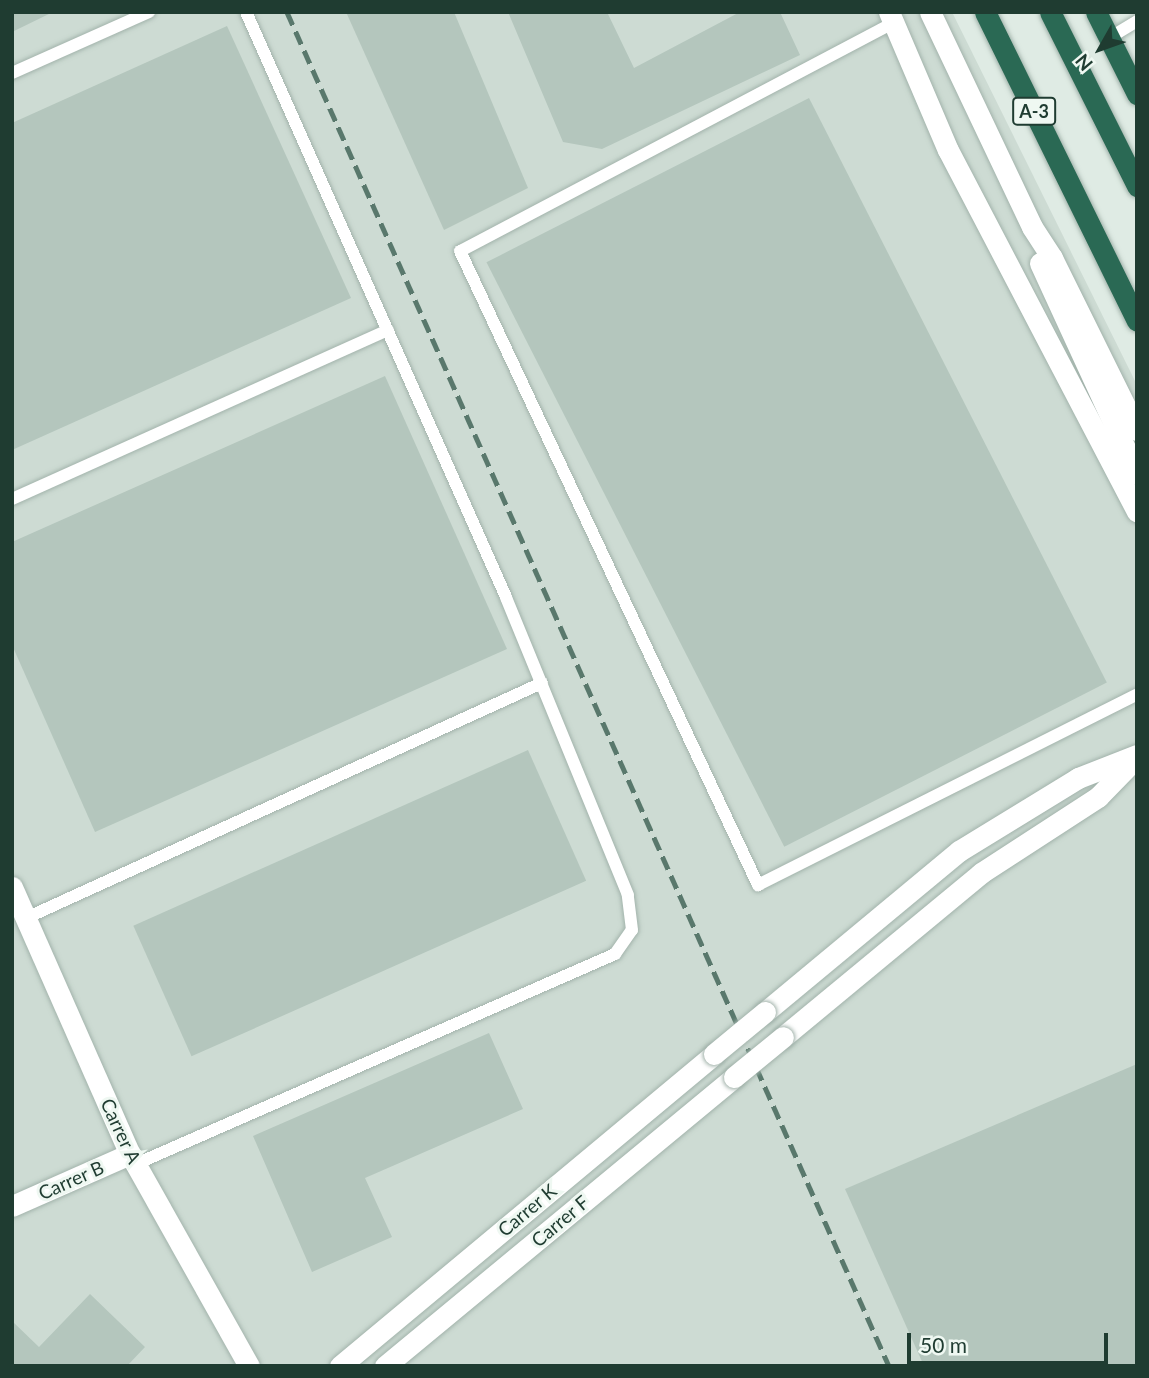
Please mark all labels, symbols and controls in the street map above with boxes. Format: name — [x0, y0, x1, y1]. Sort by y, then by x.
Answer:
north arrow — [1065, 14, 1135, 84]
text: N — [1070, 50, 1097, 76]
road number: A-3 — [1011, 96, 1057, 126]
street label: Carrer A — [96, 1094, 146, 1168]
street label: Carrer B — [35, 1155, 107, 1205]
street label: Carrer K — [493, 1179, 561, 1241]
street label: Carrer F — [527, 1190, 593, 1252]
scale bar — [911, 1318, 1112, 1362]
text: 50 m — [920, 1332, 967, 1357]

